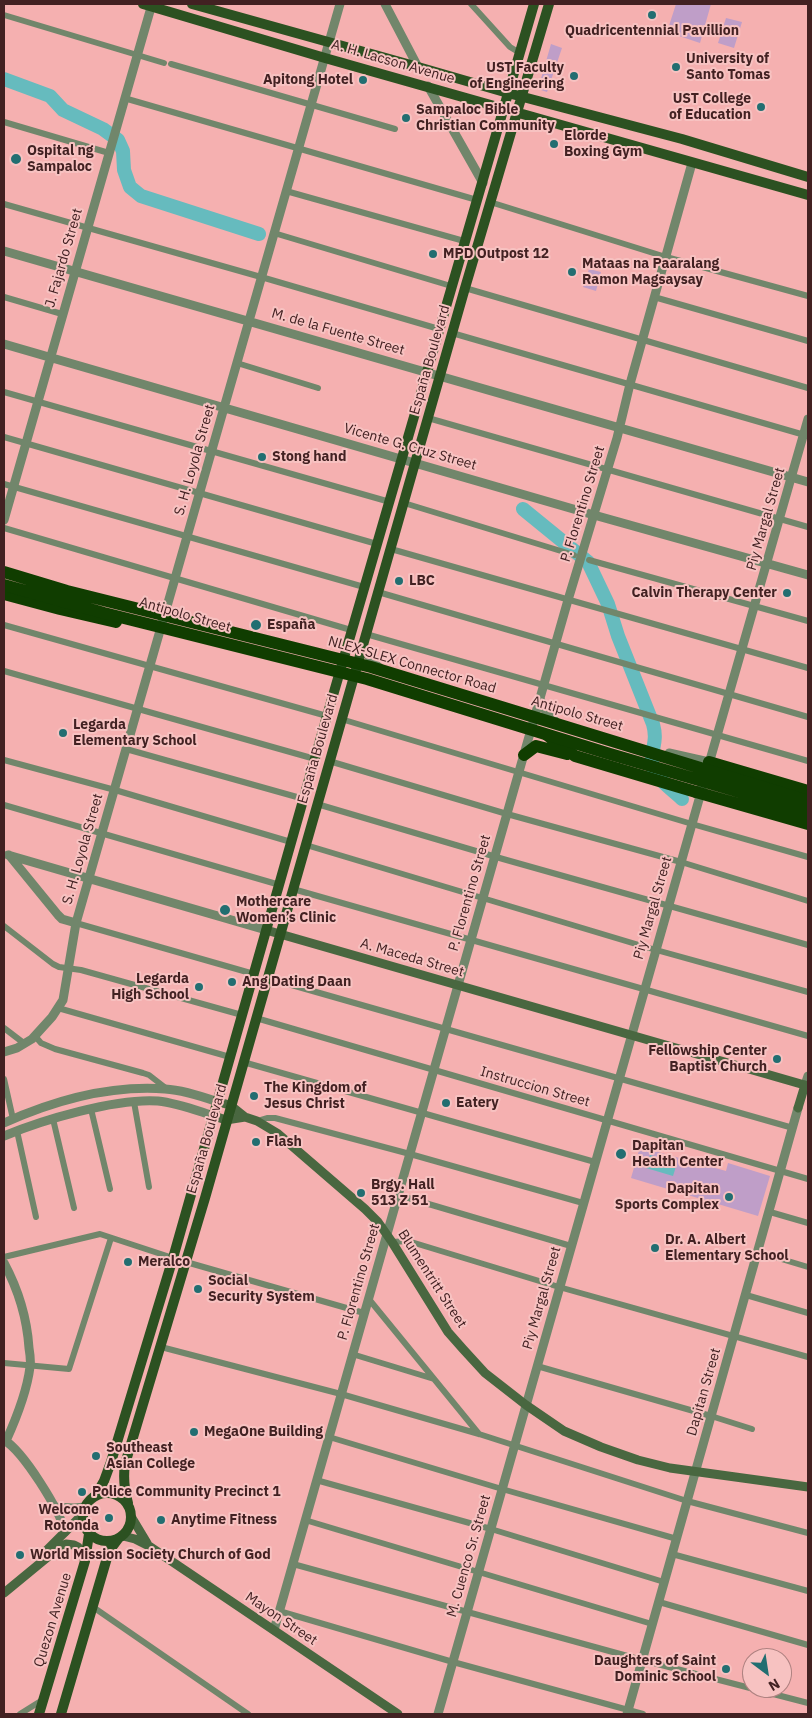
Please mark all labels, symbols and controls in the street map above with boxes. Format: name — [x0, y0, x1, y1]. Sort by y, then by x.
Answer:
marker: Quadricentennial Pavillion — [646, 9, 658, 21]
place label: Quadricentennial Pavillion — [565, 23, 739, 39]
street label: A. H. Lacson Avenue — [329, 36, 457, 88]
place label: University of Santo Tomas — [686, 51, 770, 84]
place label: UST Faculty of Engineering — [469, 60, 564, 92]
marker: University of Santo Tomas — [670, 61, 682, 73]
marker: UST Faculty of Engineering — [568, 70, 580, 82]
place label: Apitong Hotel — [263, 72, 353, 88]
marker: Apitong Hotel — [357, 74, 369, 86]
place label: UST College of Education — [669, 91, 751, 124]
marker: UST College of Education — [755, 101, 767, 113]
place label: Sampaloc Bible Christian Community — [416, 102, 555, 134]
marker: Sampaloc Bible Christian Community — [400, 112, 412, 124]
place label: Elorde Boxing Gym — [564, 128, 642, 160]
marker: Elorde Boxing Gym — [548, 138, 560, 150]
place label: Ospital ng Sampaloc — [27, 143, 94, 176]
marker: Ospital ng Sampaloc — [9, 152, 23, 166]
street label: J. Fajardo Street — [42, 206, 86, 310]
place label: MPD Outpost 12 — [443, 246, 549, 262]
marker: MPD Outpost 12 — [427, 248, 439, 260]
place label: Mataas na Paaralang Ramon Magsaysay — [582, 256, 719, 288]
marker: Mataas na Paaralang Ramon Magsaysay — [566, 266, 578, 278]
street label: España Boulevard — [406, 303, 454, 417]
street label: M. de la Fuente Street — [270, 305, 406, 359]
street label: S. H. Loyola Street — [171, 403, 219, 517]
street label: Vicente G. Cruz Street — [342, 420, 478, 474]
street label: P. Florentino Street — [557, 444, 609, 564]
place label: Stong hand — [272, 449, 346, 465]
marker: Stong hand — [256, 451, 268, 463]
street label: Piy Margal Street — [743, 466, 789, 572]
place label: LBC — [409, 573, 435, 589]
marker: LBC — [393, 575, 405, 587]
place label: Calvin Therapy Center — [631, 585, 777, 601]
marker: Calvin Therapy Center — [781, 587, 793, 599]
street label: Antipolo Street — [137, 594, 233, 636]
place label: España — [267, 617, 315, 633]
marker: España — [249, 618, 263, 632]
street label: NLEX-SLEX Connector Road — [326, 633, 498, 697]
street label: España Boulevard — [294, 692, 342, 806]
street label: Antipolo Street — [529, 693, 625, 735]
place label: Legarda Elementary School — [73, 717, 197, 750]
marker: Legarda Elementary School — [57, 727, 69, 739]
street label: S. H. Loyola Street — [59, 792, 107, 906]
street label: P. Florentino Street — [445, 833, 495, 953]
street label: Piy Margal Street — [630, 855, 676, 961]
place label: Mothercare Women’s Clinic — [236, 894, 336, 926]
marker: Mothercare Women’s Clinic — [218, 903, 232, 917]
street label: A. Maceda Street — [358, 935, 466, 981]
place label: Legarda High School — [111, 971, 189, 1004]
place label: Ang Dating Daan — [242, 974, 351, 990]
marker: Ang Dating Daan — [226, 976, 238, 988]
marker: Legarda High School — [193, 981, 205, 993]
place label: Fellowship Center Baptist Church — [648, 1043, 767, 1076]
marker: Fellowship Center Baptist Church — [771, 1053, 783, 1065]
street label: Instruccion Street — [478, 1063, 592, 1111]
place label: The Kingdom of Jesus Christ — [264, 1080, 367, 1112]
street label: España Boulevard — [183, 1082, 231, 1196]
marker: The Kingdom of Jesus Christ — [248, 1090, 260, 1102]
place label: Eatery — [456, 1095, 499, 1111]
marker: Eatery — [440, 1097, 452, 1109]
place label: Flash — [266, 1134, 302, 1150]
marker: Flash — [250, 1136, 262, 1148]
place label: Dapitan Health Center — [632, 1138, 723, 1170]
marker: Dapitan Health Center — [614, 1147, 628, 1161]
place label: Brgy. Hall 513 Z 51 — [371, 1177, 435, 1210]
place label: Dapitan Sports Complex — [615, 1181, 719, 1214]
marker: Brgy. Hall 513 Z 51 — [355, 1187, 367, 1199]
marker: Dapitan Sports Complex — [723, 1191, 735, 1203]
street label: P. Florentino Street — [334, 1222, 384, 1342]
street label: Blumentritt Street — [394, 1227, 470, 1331]
place label: Dr. A. Albert Elementary School — [665, 1232, 789, 1264]
marker: Dr. A. Albert Elementary School — [649, 1242, 661, 1254]
street label: Piy Margal Street — [519, 1245, 565, 1351]
place label: Meralco — [138, 1254, 190, 1270]
marker: Meralco — [122, 1256, 134, 1268]
place label: Social Security System — [208, 1273, 315, 1305]
marker: Social Security System — [192, 1283, 204, 1295]
street label: Dapitan Street — [683, 1346, 725, 1438]
place label: MegaOne Building — [204, 1424, 323, 1440]
marker: MegaOne Building — [188, 1426, 200, 1438]
place label: Southeast Asian College — [106, 1440, 195, 1472]
marker: Southeast Asian College — [90, 1450, 102, 1462]
place label: Police Community Precinct 1 — [92, 1484, 281, 1500]
marker: Police Community Precinct 1 — [76, 1486, 88, 1498]
street label: M. Cuenco Sr. Street — [443, 1493, 495, 1619]
place label: Welcome Rotonda — [38, 1502, 99, 1534]
marker: Welcome Rotonda — [103, 1512, 115, 1524]
place label: Anytime Fitness — [171, 1512, 277, 1528]
marker: Anytime Fitness — [155, 1514, 167, 1526]
place label: World Mission Society Church of God — [30, 1547, 271, 1563]
marker: World Mission Society Church of God — [14, 1549, 26, 1561]
street label: Quezon Avenue — [31, 1571, 75, 1669]
street label: Mayon Street — [242, 1589, 320, 1649]
north arrow — [742, 1648, 792, 1698]
place label: Daughters of Saint Dominic School — [594, 1653, 716, 1685]
marker: Daughters of Saint Dominic School — [720, 1663, 732, 1675]
text: N — [765, 1675, 783, 1695]

